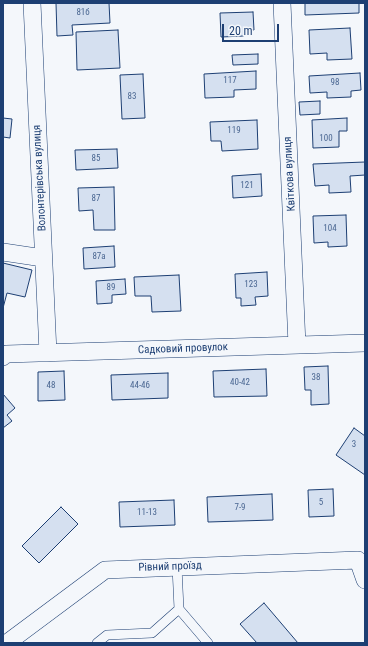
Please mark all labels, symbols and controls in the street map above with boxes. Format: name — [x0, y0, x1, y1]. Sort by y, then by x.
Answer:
house number: 81б — [76, 8, 90, 18]
scale bar — [224, 16, 281, 42]
text: 20 m — [229, 24, 253, 38]
house number: 117 — [223, 76, 237, 86]
house number: 98 — [331, 78, 339, 88]
house number: 83 — [128, 92, 136, 102]
street label: Волонтерівська вулиця — [31, 124, 49, 232]
house number: 119 — [227, 126, 241, 136]
house number: 100 — [319, 134, 333, 144]
street label: Квіткова вулиця — [281, 136, 299, 212]
house number: 85 — [92, 154, 100, 164]
house number: 121 — [240, 181, 254, 191]
house number: 87 — [92, 194, 100, 204]
house number: 104 — [323, 224, 337, 234]
house number: 87а — [92, 252, 106, 262]
house number: 123 — [244, 280, 258, 290]
house number: 89 — [107, 283, 115, 293]
street label: Садковий провулок — [138, 341, 228, 357]
house number: 38 — [312, 373, 320, 383]
house number: 40-42 — [230, 378, 250, 388]
house number: 48 — [47, 381, 55, 391]
house number: 44-46 — [130, 381, 150, 391]
house number: 3 — [352, 440, 356, 450]
house number: 5 — [319, 498, 323, 508]
house number: 7-9 — [234, 503, 246, 513]
house number: 11-13 — [137, 508, 157, 518]
street label: Рівний проїзд — [138, 559, 202, 575]

